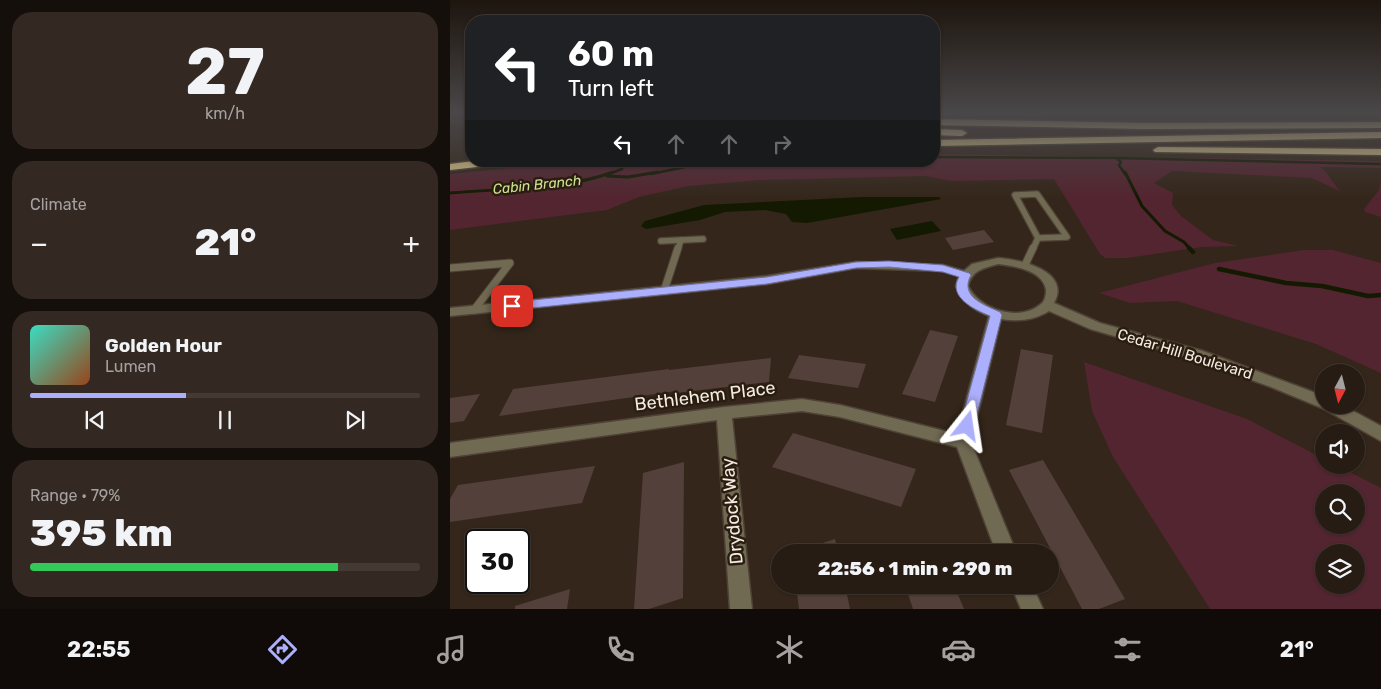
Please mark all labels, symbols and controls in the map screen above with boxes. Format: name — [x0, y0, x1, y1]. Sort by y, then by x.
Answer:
text: 27 — [185, 33, 265, 110]
text: 60 m — [568, 33, 654, 75]
icon: left — [485, 35, 550, 100]
text: Turn left — [568, 75, 654, 102]
text: km/h — [205, 104, 245, 123]
icon: left — [609, 130, 637, 158]
icon: ahead — [662, 130, 690, 158]
icon: ahead — [715, 130, 743, 158]
icon: right — [768, 130, 796, 158]
water label: Cabin Branch — [492, 172, 582, 198]
text: Climate — [30, 195, 87, 214]
text: 21° — [195, 219, 256, 265]
text: − — [30, 227, 48, 260]
text: + — [403, 227, 420, 260]
pin — [491, 285, 533, 327]
icon: arrive — [498, 292, 526, 320]
street label: Cedar Hill Boulevard — [1115, 325, 1255, 383]
text: Golden Hour — [105, 334, 222, 357]
text: Lumen — [105, 357, 156, 376]
north arrow — [1315, 364, 1365, 414]
map controls — [1315, 364, 1365, 594]
street label: Bethlehem Place — [633, 376, 777, 416]
position arrow — [940, 399, 992, 451]
icon: previous — [81, 406, 109, 434]
icon: pause — [211, 406, 239, 434]
icon: next — [341, 406, 369, 434]
button: sound — [1315, 424, 1365, 474]
street label: Drydock Way — [716, 457, 748, 565]
button: search — [1315, 484, 1365, 534]
text: Range · 79% — [30, 486, 121, 505]
text: 395 km — [30, 510, 173, 556]
speed limit sign: 30 — [465, 529, 530, 594]
button: layers — [1315, 544, 1365, 594]
text: 22:56 · 1 min · 290 m — [818, 557, 1012, 580]
icon: directions — [265, 632, 300, 667]
icon: music — [434, 632, 469, 667]
icon: phone — [603, 632, 638, 667]
icon: climate — [772, 632, 807, 667]
icon: car — [941, 632, 976, 667]
icon: filters — [1110, 632, 1145, 667]
text: 22:55 — [67, 636, 131, 663]
text: 21° — [1280, 636, 1314, 663]

